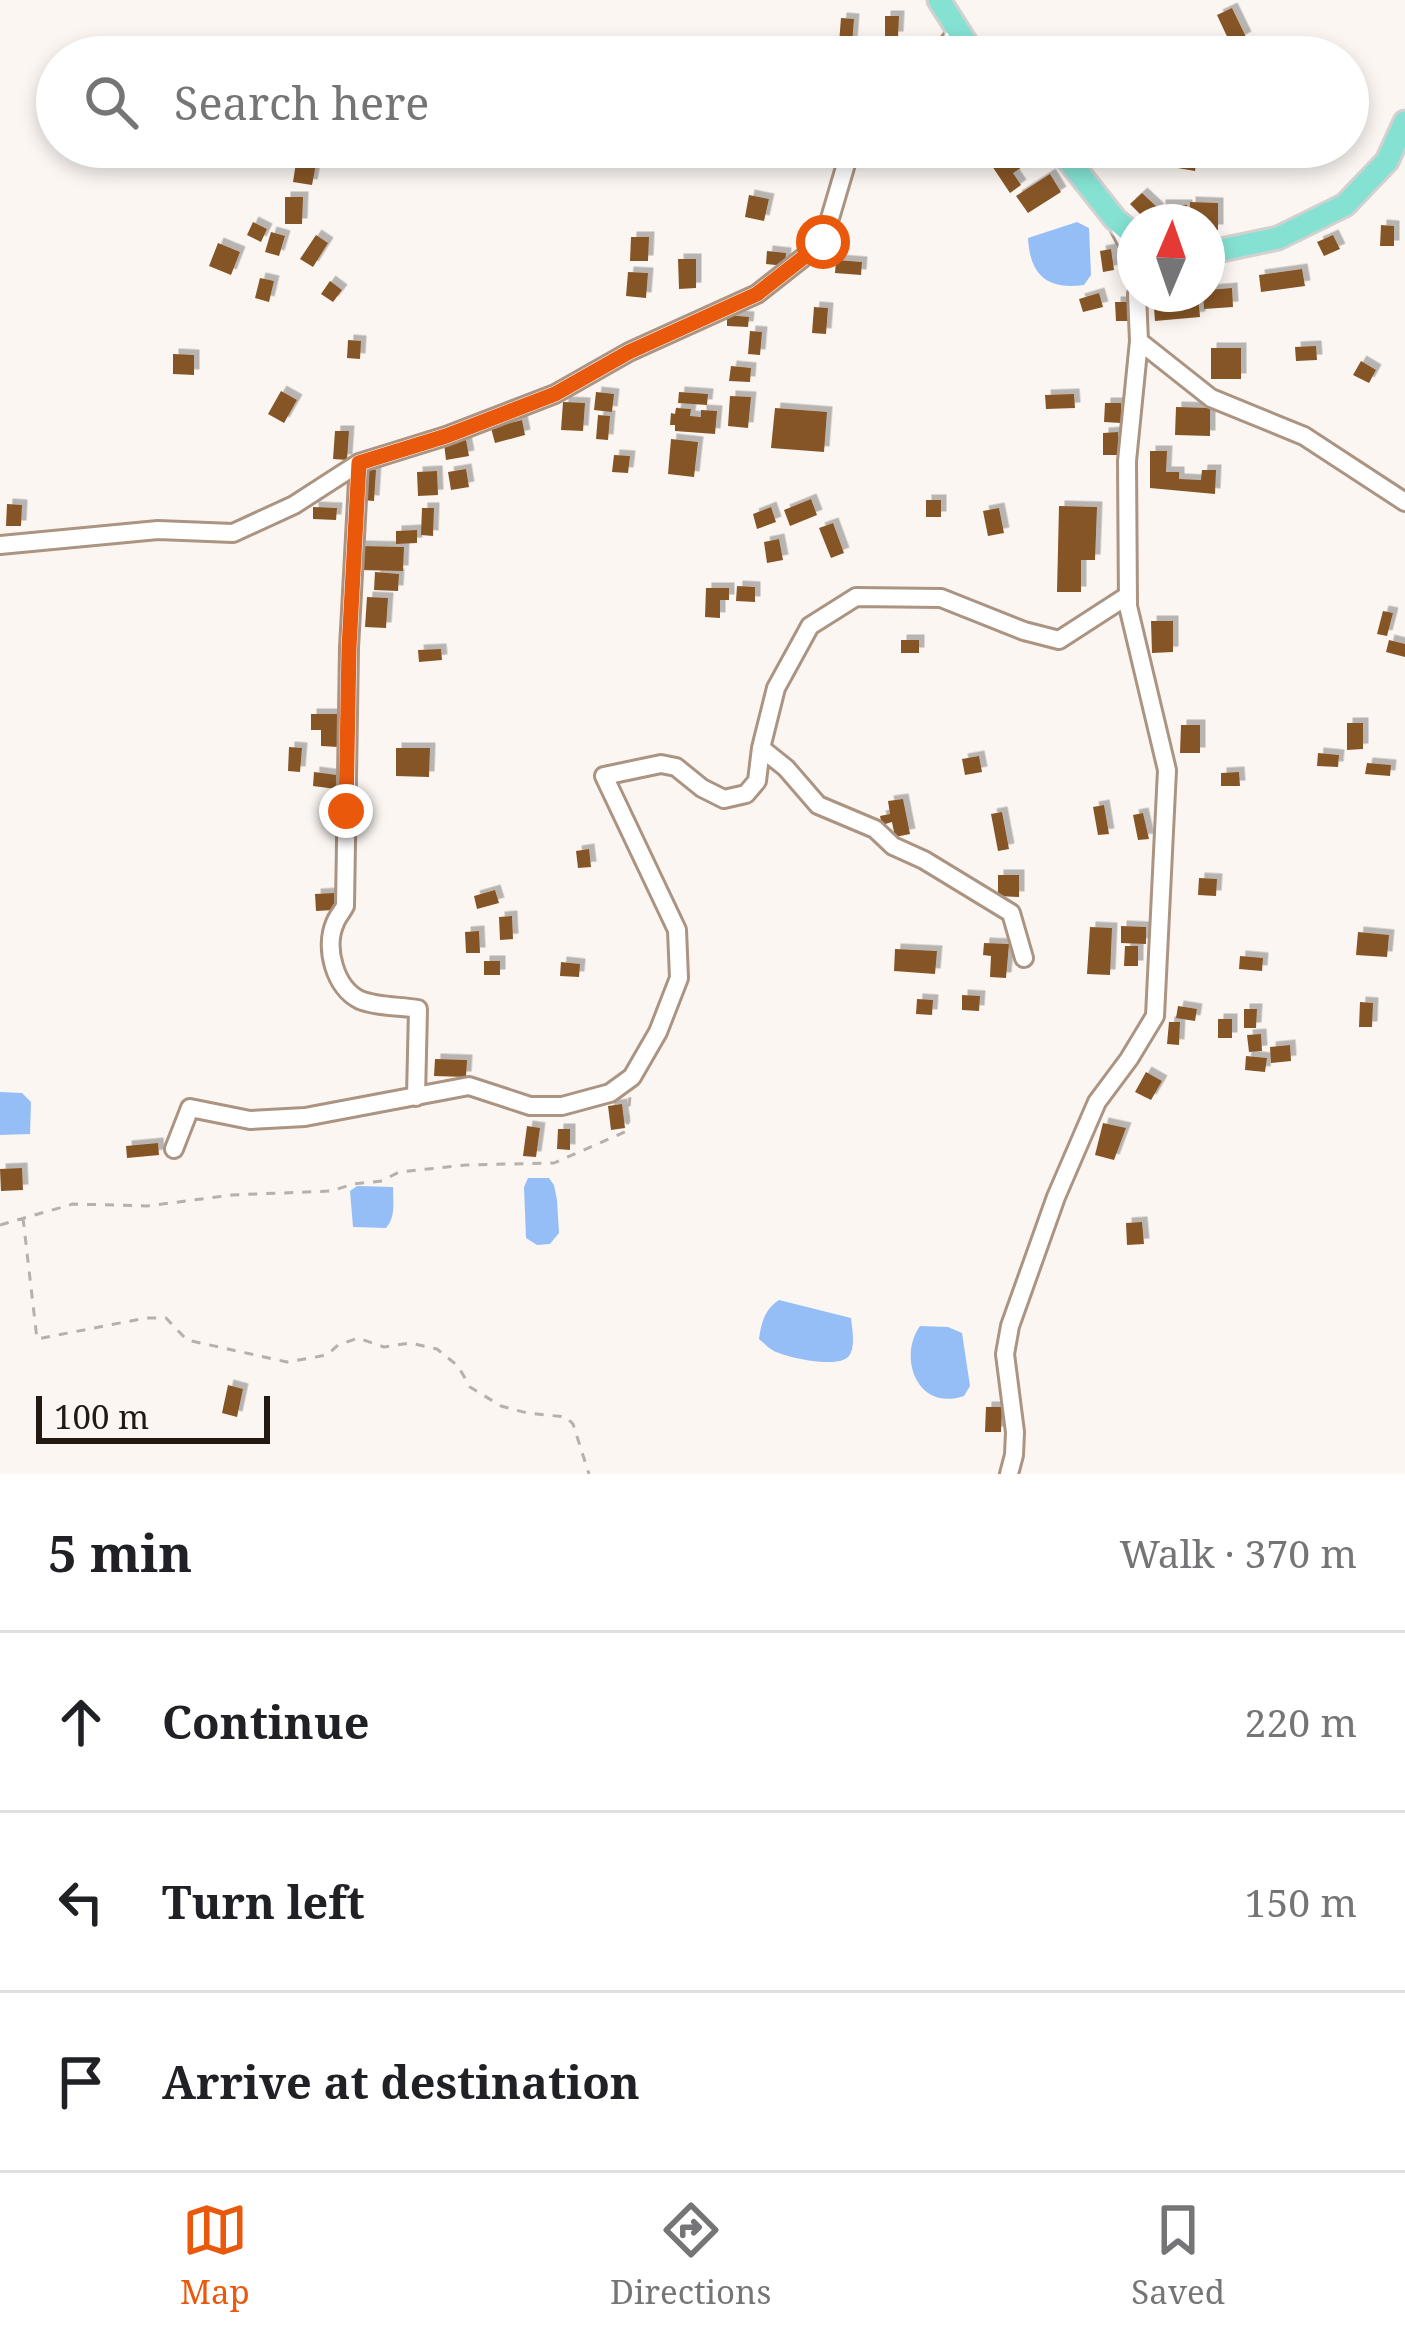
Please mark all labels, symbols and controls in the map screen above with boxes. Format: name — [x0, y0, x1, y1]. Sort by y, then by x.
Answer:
search box — [36, 36, 1369, 168]
icon: search — [78, 69, 144, 135]
text: Search here — [174, 72, 429, 133]
north arrow — [1117, 204, 1225, 312]
route start — [796, 215, 850, 269]
route end — [319, 784, 373, 838]
scale bar — [36, 1390, 270, 1443]
text: 100 m — [54, 1394, 149, 1439]
text: 5 min — [48, 1517, 192, 1587]
text: Walk · 370 m — [1120, 1526, 1357, 1579]
icon: ahead — [48, 1689, 114, 1755]
text: Continue — [162, 1691, 370, 1752]
text: 220 m — [1245, 1695, 1357, 1748]
icon: left — [48, 1869, 114, 1935]
text: Turn left — [162, 1871, 365, 1932]
text: 150 m — [1245, 1875, 1357, 1928]
icon: arrive — [48, 2049, 114, 2115]
text: Arrive at destination — [162, 2051, 640, 2112]
tab: Map — [180, 2197, 250, 2314]
tab: Directions — [610, 2197, 771, 2314]
tab: Saved — [1131, 2197, 1225, 2314]

